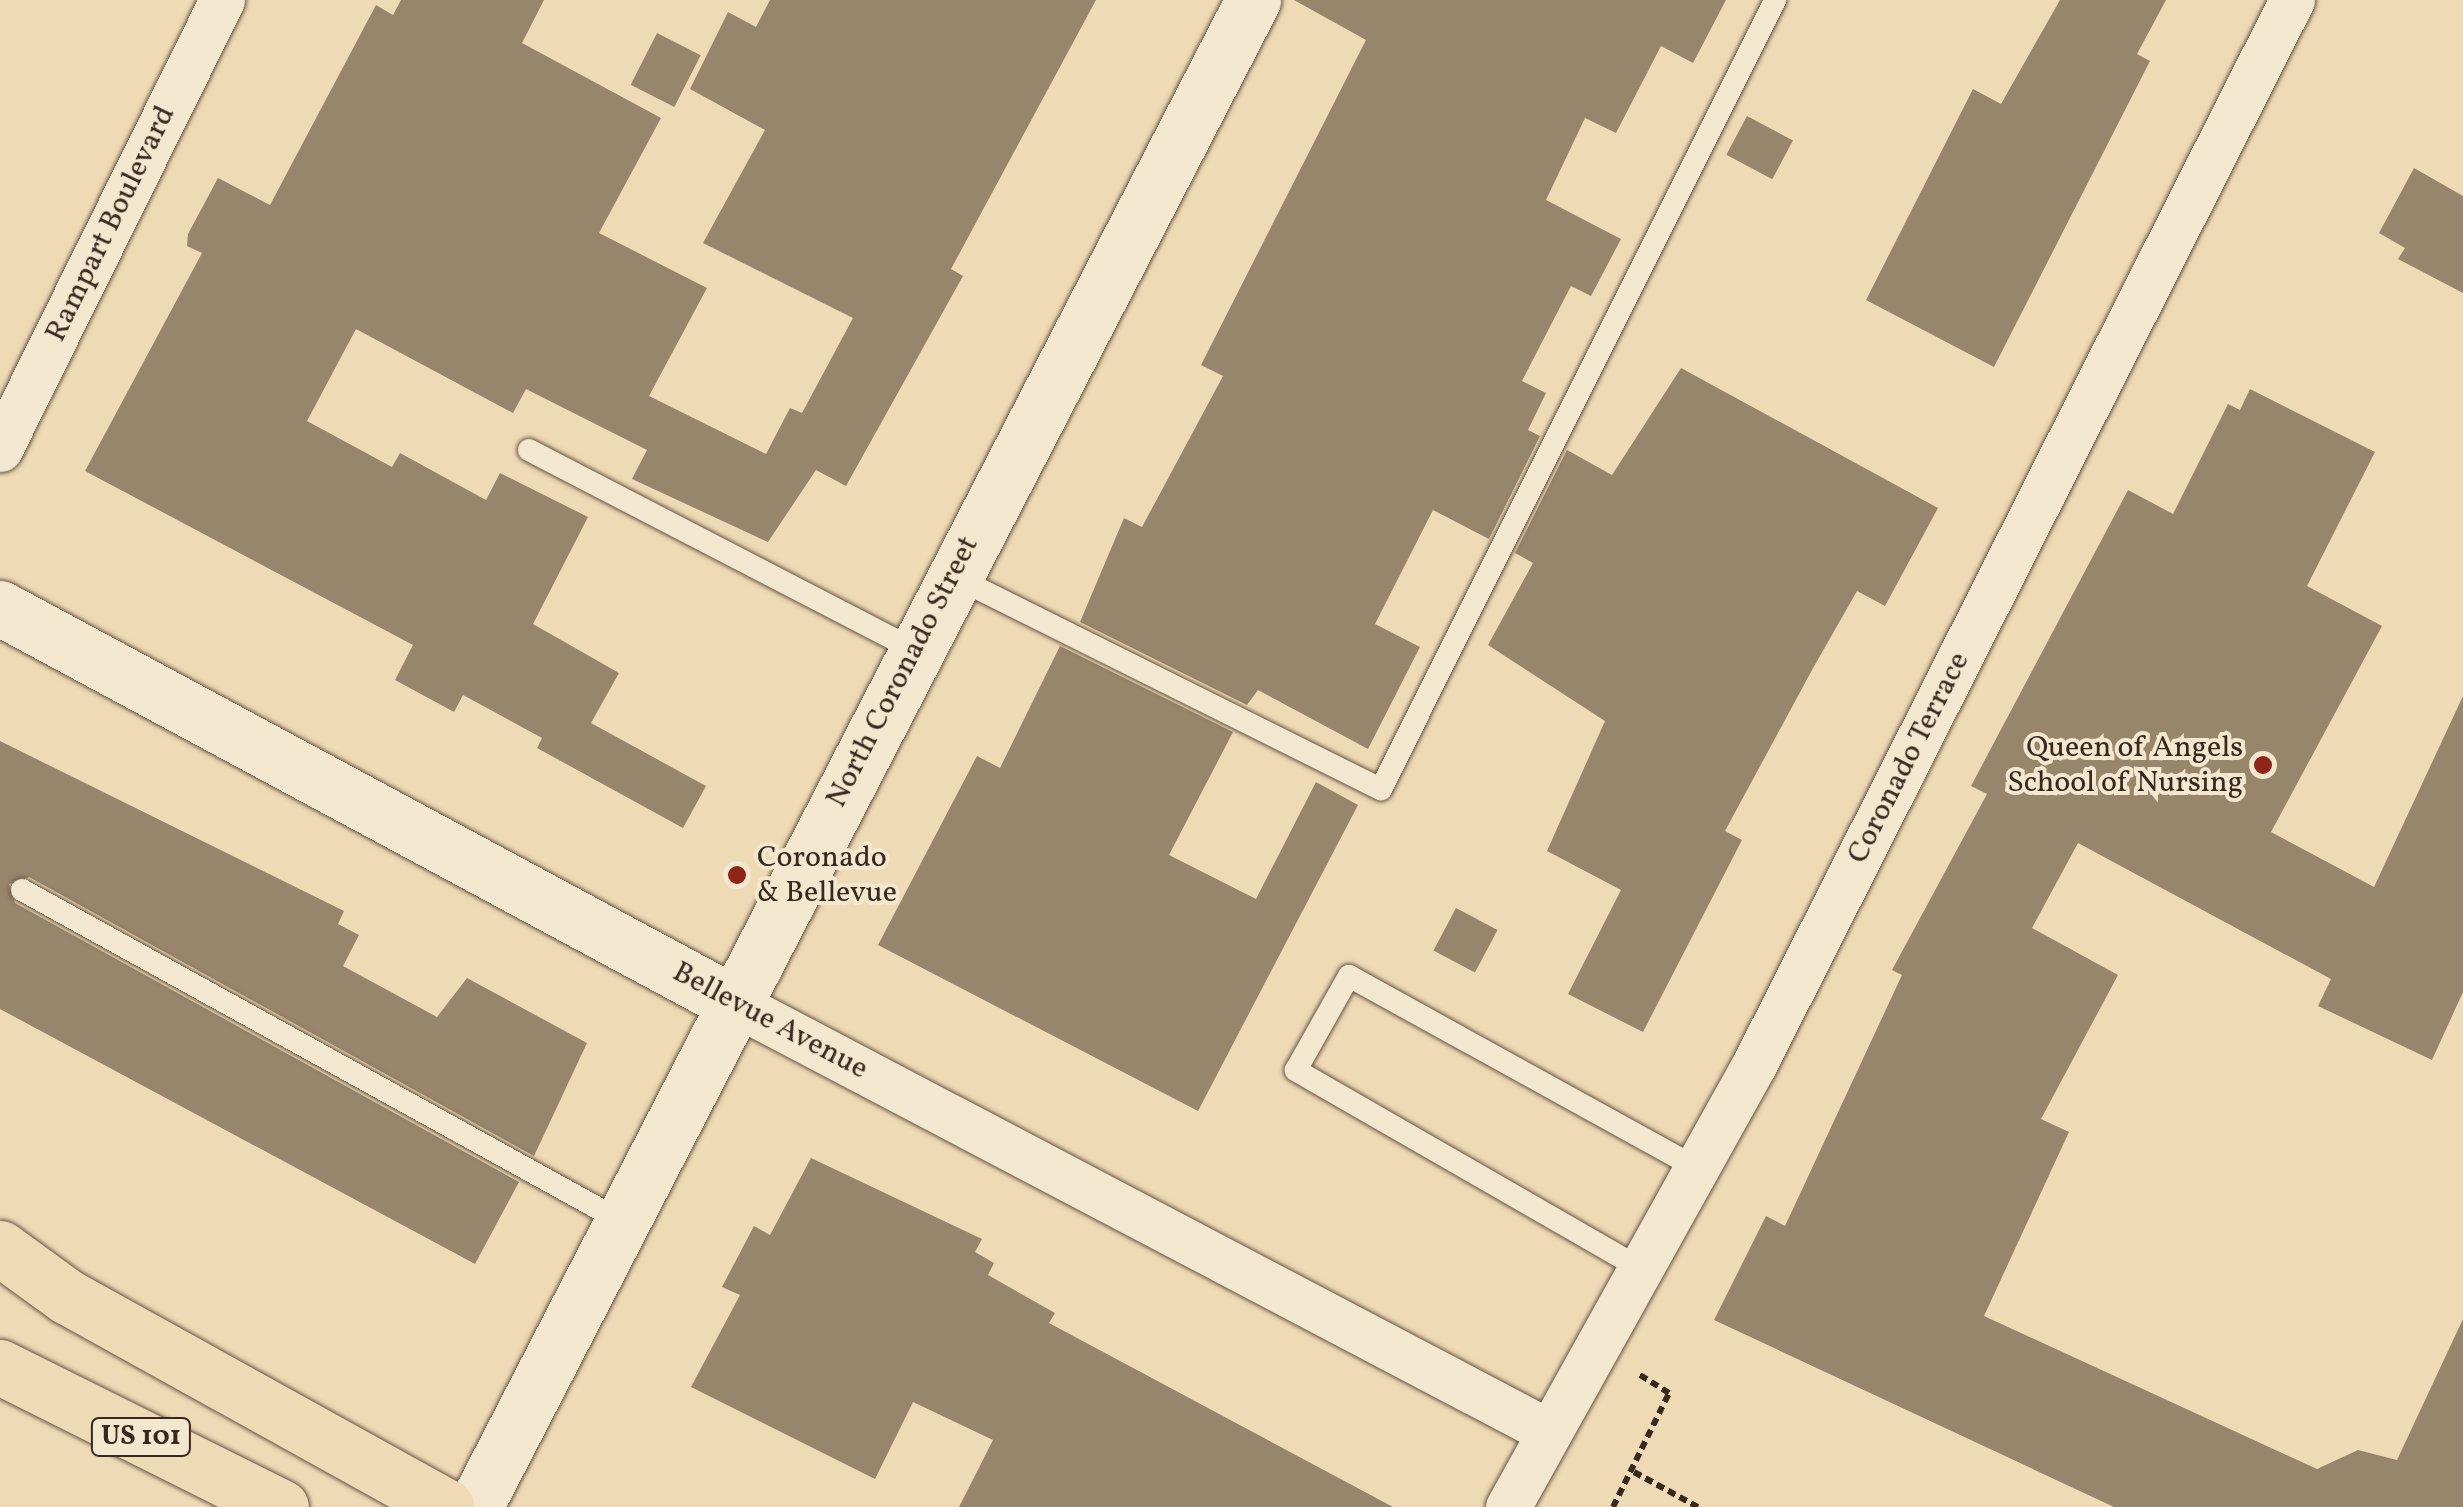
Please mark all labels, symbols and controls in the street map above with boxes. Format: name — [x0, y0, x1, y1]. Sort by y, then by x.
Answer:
street label: Rampart Boulevard — [38, 100, 184, 348]
street label: North Coronado Street — [819, 530, 987, 814]
street label: Coronado Terrace — [1840, 646, 1978, 870]
place label: Queen of Angels School of Nursing — [2010, 730, 2243, 800]
marker: Queen of Angels School of Nursing — [2252, 754, 2274, 776]
place label: Coronado & Bellevue — [757, 840, 897, 910]
marker: Coronado & Bellevue — [726, 864, 748, 886]
street label: Bellevue Avenue — [666, 954, 874, 1088]
road number: US 101 — [88, 1414, 194, 1460]

